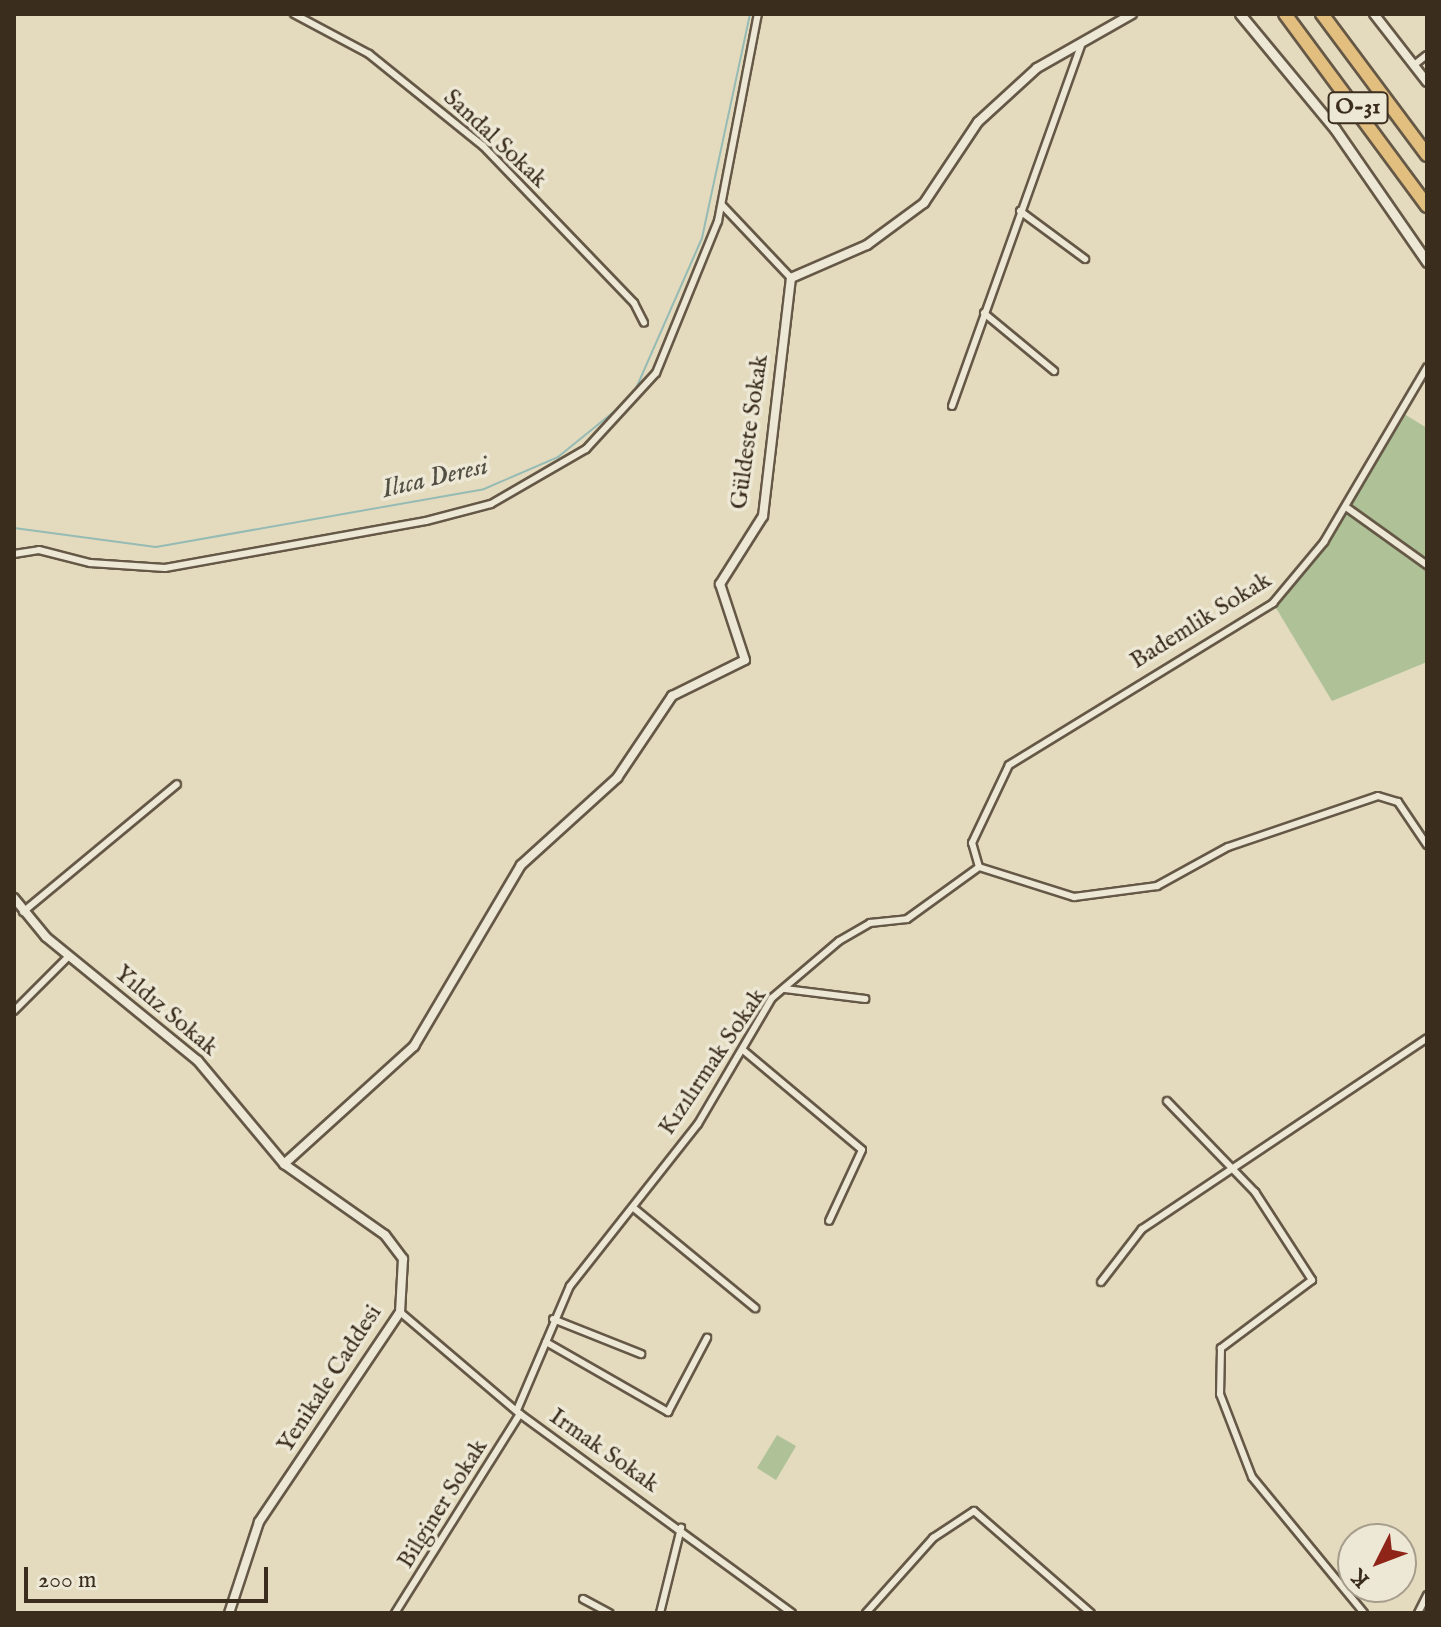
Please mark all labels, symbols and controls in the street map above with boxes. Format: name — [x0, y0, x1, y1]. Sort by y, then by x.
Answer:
street label: Sandal Sokak — [437, 84, 553, 194]
road number: O-31 — [1326, 90, 1390, 126]
street label: Güldeste Sokak — [725, 353, 775, 511]
water label: Ilıca Deresi — [379, 451, 491, 505]
street label: Bademlik Sokak — [1125, 566, 1277, 676]
street label: Yıldız Sokak — [108, 959, 224, 1063]
street label: Kızılırmak Sokak — [653, 983, 773, 1141]
street label: Yenikale Caddesi — [272, 1300, 388, 1458]
street label: Irmak Sokak — [544, 1403, 664, 1499]
street label: Bilginer Sokak — [392, 1434, 494, 1574]
north arrow — [1337, 1523, 1417, 1603]
scale bar — [28, 1551, 272, 1601]
text: K — [1345, 1562, 1376, 1593]
text: 200 m — [38, 1565, 97, 1596]

